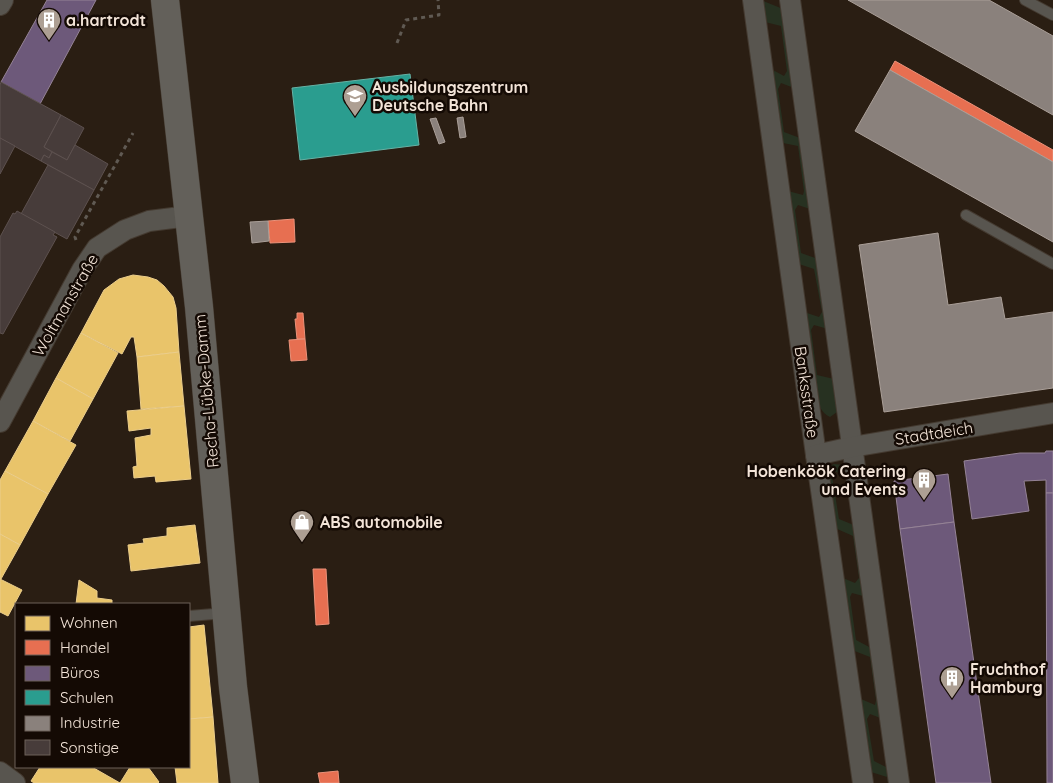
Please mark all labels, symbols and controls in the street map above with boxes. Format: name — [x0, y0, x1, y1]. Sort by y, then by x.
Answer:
building icon: a.hartrodt — [36, 7, 62, 41]
place label: a.hartrodt — [66, 10, 146, 30]
place label: Ausbildungszentrum Deutsche Bahn — [372, 77, 528, 115]
school or university icon: Ausbildungszentrum Deutsche Bahn — [342, 83, 368, 117]
street label: Woltmanstraße — [28, 250, 102, 360]
street label: Recha-Lübke-Damm — [189, 313, 223, 469]
street label: Banksstraße — [791, 345, 823, 439]
street label: Stadtdeich — [894, 417, 974, 449]
place label: Hobenköök Catering und Events — [746, 461, 906, 499]
building icon: Hobenköök Catering und Events — [911, 467, 937, 501]
shop icon: ABS automobile — [289, 509, 315, 543]
place label: ABS automobile — [320, 512, 443, 532]
legend — [15, 603, 190, 768]
text: Wohnen — [60, 613, 118, 632]
text: Handel — [60, 638, 110, 657]
place label: Fruchthof Hamburg — [970, 659, 1046, 697]
text: Büros — [60, 663, 100, 682]
building icon: Fruchthof Hamburg — [939, 665, 965, 699]
text: Schulen — [60, 688, 114, 707]
text: Industrie — [60, 713, 120, 732]
text: Sonstige — [60, 738, 119, 757]

